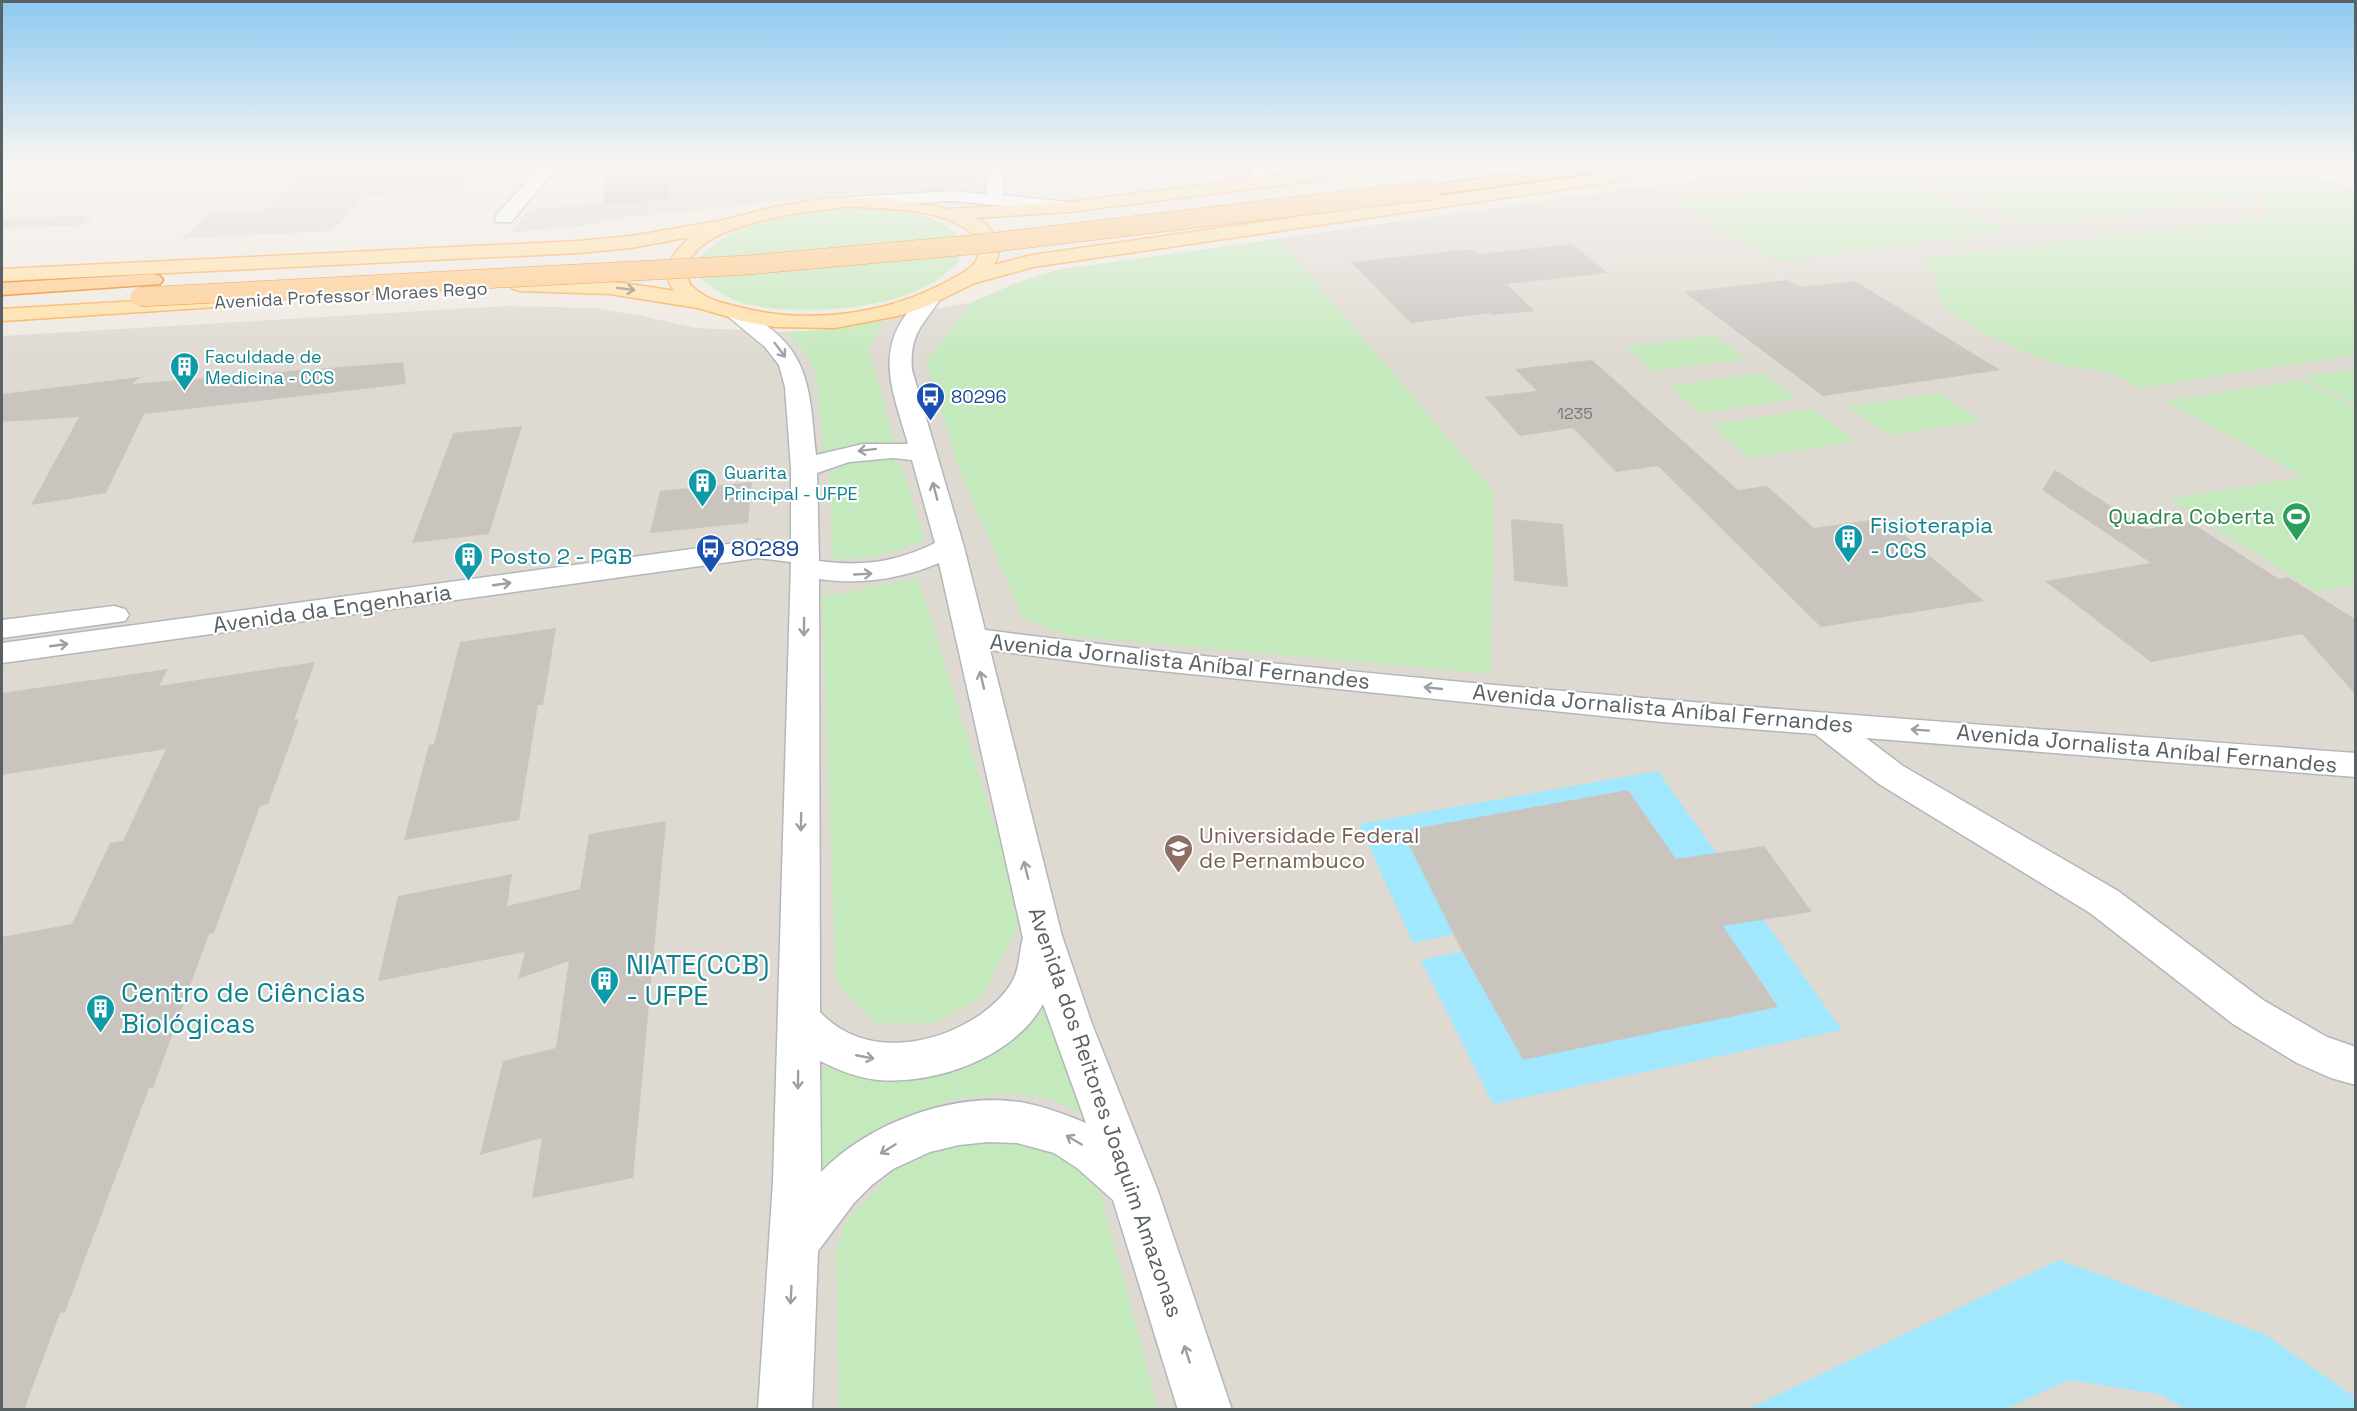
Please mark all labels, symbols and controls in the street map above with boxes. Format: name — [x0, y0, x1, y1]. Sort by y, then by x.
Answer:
street label: Avenida Professor Moraes Rego — [214, 276, 488, 314]
one-way arrow — [615, 284, 635, 295]
one-way arrow — [773, 342, 786, 358]
place label: Faculdade de Medicina - CCS — [205, 345, 334, 389]
building icon: Faculdade de Medicina - CCS — [168, 350, 200, 392]
bus stop icon: 80296 — [914, 380, 946, 422]
place label: 80296 — [951, 385, 1007, 408]
house number: 1235 — [1557, 403, 1593, 424]
one-way arrow — [857, 445, 877, 456]
place label: Guarita Principal - UFPE — [724, 461, 858, 505]
building icon: Guarita Principal - UFPE — [687, 466, 719, 508]
one-way arrow — [929, 482, 940, 501]
sports icon: Quadra Coberta — [2280, 500, 2312, 542]
place label: Quadra Coberta — [2108, 502, 2275, 530]
place label: Fisioterapia - CCS — [1870, 511, 1993, 564]
building icon: Fisioterapia - CCS — [1833, 522, 1865, 564]
bus stop icon: 80289 — [694, 532, 726, 574]
place label: 80289 — [731, 534, 799, 562]
building icon: Posto 2 - PGB — [453, 540, 485, 582]
place label: Posto 2 - PGB — [490, 542, 632, 570]
one-way arrow — [853, 568, 873, 579]
street label: Avenida da Engenharia — [211, 577, 453, 639]
one-way arrow — [492, 579, 512, 590]
one-way arrow — [798, 616, 810, 636]
street label: Avenida Jornalista Aníbal Fernandes — [989, 627, 1371, 695]
one-way arrow — [49, 640, 69, 651]
one-way arrow — [975, 671, 987, 690]
street label: Avenida Jornalista Aníbal Fernandes — [1471, 677, 1855, 739]
one-way arrow — [1424, 682, 1444, 693]
street label: Avenida Jornalista Aníbal Fernandes — [1955, 717, 2339, 779]
one-way arrow — [1911, 724, 1931, 735]
one-way arrow — [795, 811, 807, 831]
place label: Universidade Federal de Pernambuco — [1199, 821, 1419, 874]
school or university icon: Universidade Federal de Pernambuco — [1162, 832, 1194, 874]
one-way arrow — [1020, 861, 1032, 880]
street label: Avenida dos Reitores Joaquim Amazonas — [1023, 903, 1189, 1321]
place label: NIATE(CCB) - UFPE — [626, 947, 769, 1013]
building icon: NIATE(CCB) - UFPE — [589, 964, 621, 1006]
place label: Centro de Ciências Biológicas — [121, 975, 365, 1041]
building icon: Centro de Ciências Biológicas — [84, 992, 116, 1034]
one-way arrow — [855, 1052, 874, 1063]
one-way arrow — [792, 1069, 804, 1089]
one-way arrow — [1066, 1134, 1083, 1146]
one-way arrow — [879, 1143, 896, 1156]
one-way arrow — [785, 1285, 796, 1305]
one-way arrow — [1181, 1345, 1192, 1364]

